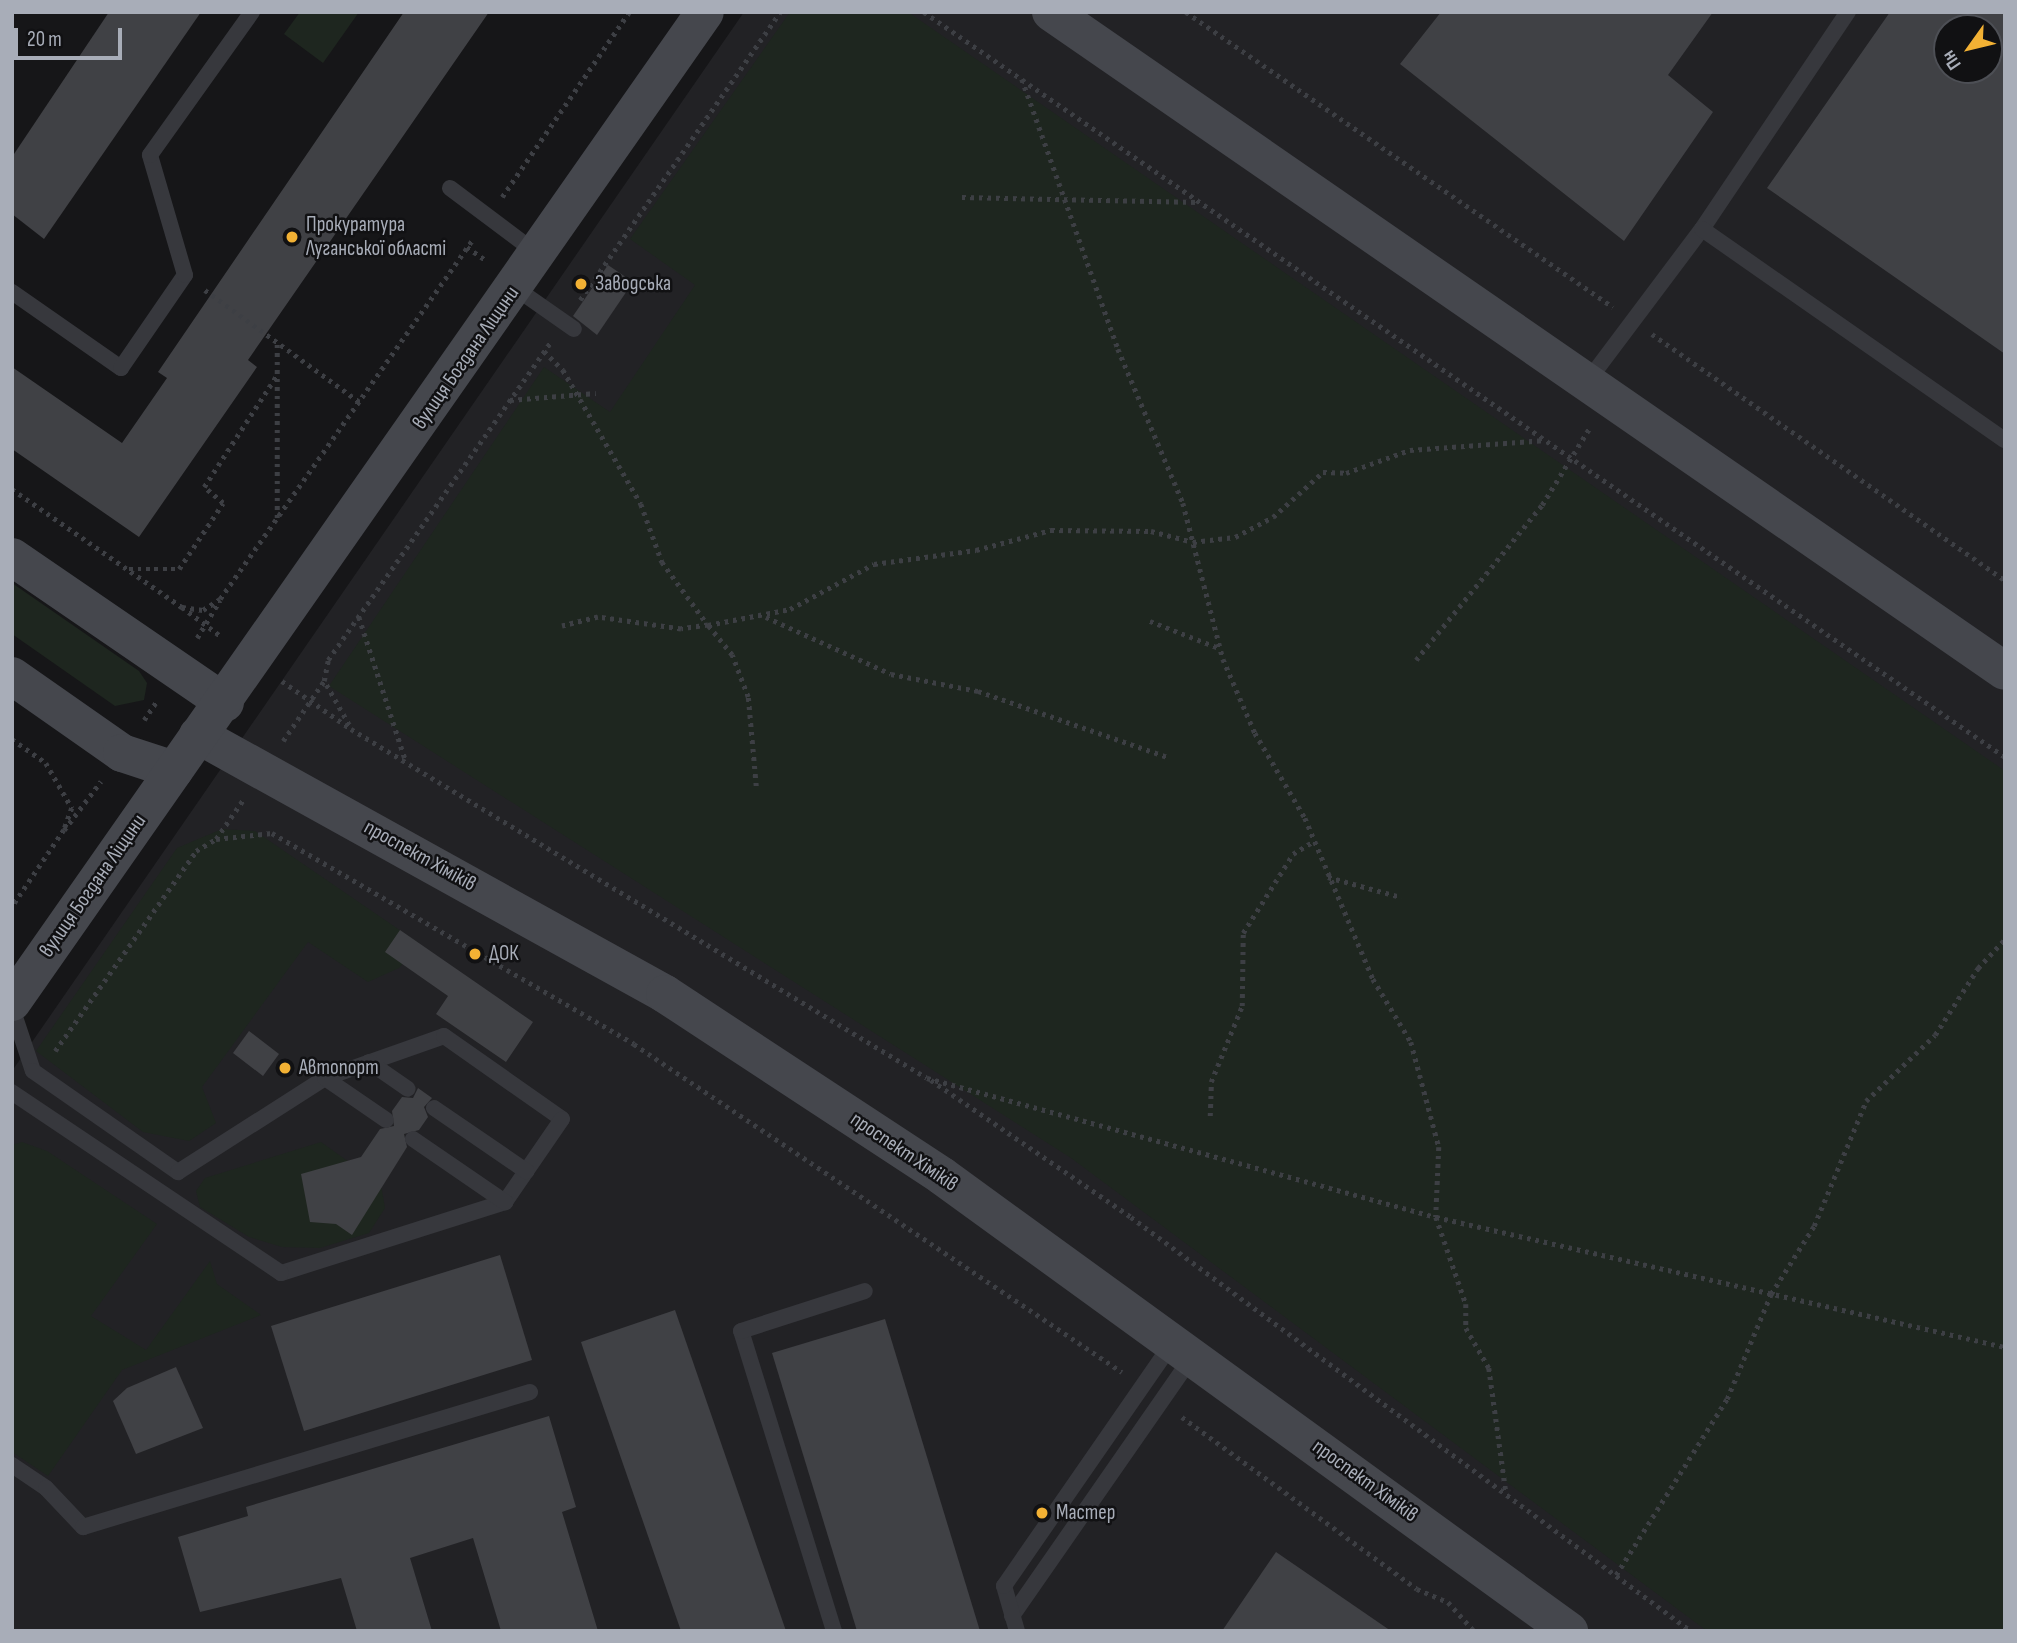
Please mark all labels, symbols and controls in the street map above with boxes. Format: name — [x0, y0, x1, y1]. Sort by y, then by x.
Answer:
scale bar — [18, 14, 126, 58]
north arrow — [1933, 14, 2003, 84]
text: 20 m — [27, 27, 62, 52]
text: Пн — [1937, 46, 1967, 74]
place label: Прокуратура Луганської області — [306, 212, 446, 262]
marker: Прокуратура Луганської області — [284, 229, 300, 245]
place label: Заводська — [595, 271, 671, 297]
marker: Заводська — [573, 276, 589, 292]
street label: вулиця Богдана Ліщини — [407, 282, 525, 434]
street label: вулиця Богдана Ліщини — [34, 810, 152, 962]
street label: проспект Хіміків — [360, 815, 480, 897]
place label: ДОК — [489, 941, 519, 967]
marker: ДОК — [467, 946, 483, 962]
place label: Автопорт — [299, 1055, 379, 1081]
marker: Автопорт — [277, 1060, 293, 1076]
street label: проспект Хіміків — [845, 1107, 963, 1197]
street label: проспект Хіміків — [1307, 1434, 1423, 1528]
place label: Мастер — [1056, 1500, 1115, 1526]
marker: Мастер — [1034, 1505, 1050, 1521]

